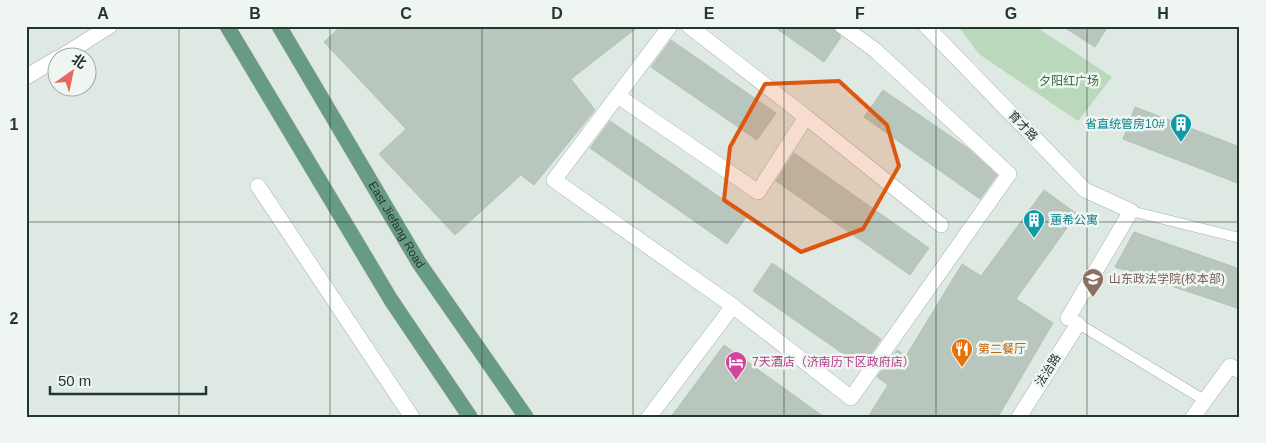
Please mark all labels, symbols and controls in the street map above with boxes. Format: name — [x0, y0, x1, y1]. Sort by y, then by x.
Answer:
text: A — [97, 5, 109, 22]
text: B — [249, 5, 261, 22]
text: C — [400, 5, 412, 22]
text: D — [551, 5, 563, 22]
text: E — [704, 5, 715, 22]
text: F — [855, 5, 865, 22]
text: G — [1005, 5, 1017, 22]
text: H — [1157, 5, 1169, 22]
north arrow — [48, 48, 98, 98]
text: 北 — [69, 51, 89, 72]
park label: 夕阳红广场 — [1039, 74, 1099, 88]
street label: 育才路 — [1005, 108, 1041, 144]
building icon: 省直统管房10# — [1169, 112, 1193, 143]
text: 1 — [10, 116, 19, 133]
place label: 省直统管房10# — [1085, 117, 1165, 131]
street label: East Jiefang Road — [365, 179, 428, 271]
building icon: 蕙希公寓 — [1022, 208, 1046, 239]
place label: 蕙希公寓 — [1050, 213, 1098, 227]
school or university icon: 山东政法学院(校本部) — [1081, 267, 1105, 298]
place label: 山东政法学院(校本部) — [1109, 272, 1225, 286]
text: 2 — [10, 310, 19, 327]
restaurant icon: 第二餐厅 — [950, 337, 974, 368]
place label: 第二餐厅 — [978, 342, 1026, 356]
hotel icon: 7天酒店（济南历下区政府店） — [724, 350, 748, 381]
street label: 法治路 — [1033, 351, 1063, 389]
place label: 7天酒店（济南历下区政府店） — [752, 355, 915, 369]
scale bar — [50, 363, 206, 395]
text: 50 m — [58, 372, 91, 389]

